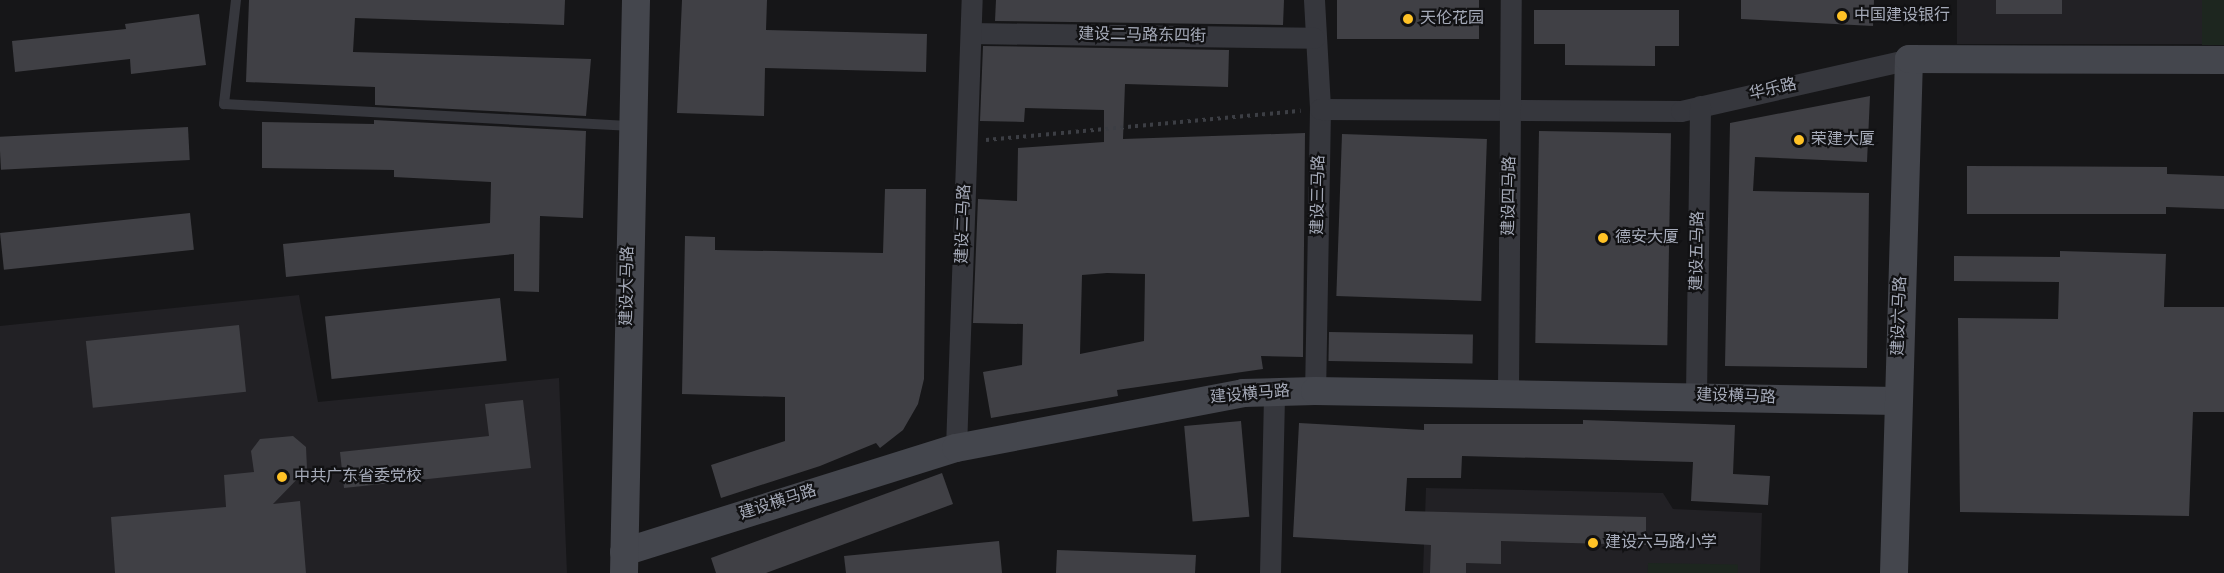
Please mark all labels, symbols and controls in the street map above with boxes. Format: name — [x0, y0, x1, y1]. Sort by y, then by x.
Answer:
place label: 中国建设银行 — [1854, 6, 1950, 26]
place label: 天伦花园 — [1420, 9, 1484, 29]
marker: 中国建设银行 — [1835, 9, 1849, 23]
marker: 天伦花园 — [1401, 12, 1415, 26]
street label: 建设二马路东四街 — [1078, 25, 1206, 47]
street label: 华乐路 — [1747, 75, 1799, 105]
place label: 荣建大厦 — [1811, 130, 1875, 150]
marker: 荣建大厦 — [1792, 133, 1806, 147]
street label: 建设三马路 — [1309, 155, 1329, 235]
street label: 建设四马路 — [1500, 156, 1520, 236]
street label: 建设二马路 — [953, 184, 975, 264]
street label: 建设五马路 — [1688, 211, 1708, 291]
place label: 德安大厦 — [1615, 228, 1679, 248]
marker: 德安大厦 — [1596, 231, 1610, 245]
street label: 建设大马路 — [618, 246, 638, 326]
street label: 建设六马路 — [1889, 276, 1911, 356]
street label: 建设横马路 — [1209, 382, 1291, 408]
street label: 建设横马路 — [1696, 386, 1776, 408]
place label: 中共广东省委党校 — [294, 467, 422, 487]
marker: 中共广东省委党校 — [275, 470, 289, 484]
street label: 建设横马路 — [737, 482, 819, 524]
place label: 建设六马路小学 — [1605, 533, 1717, 553]
marker: 建设六马路小学 — [1586, 536, 1600, 550]

